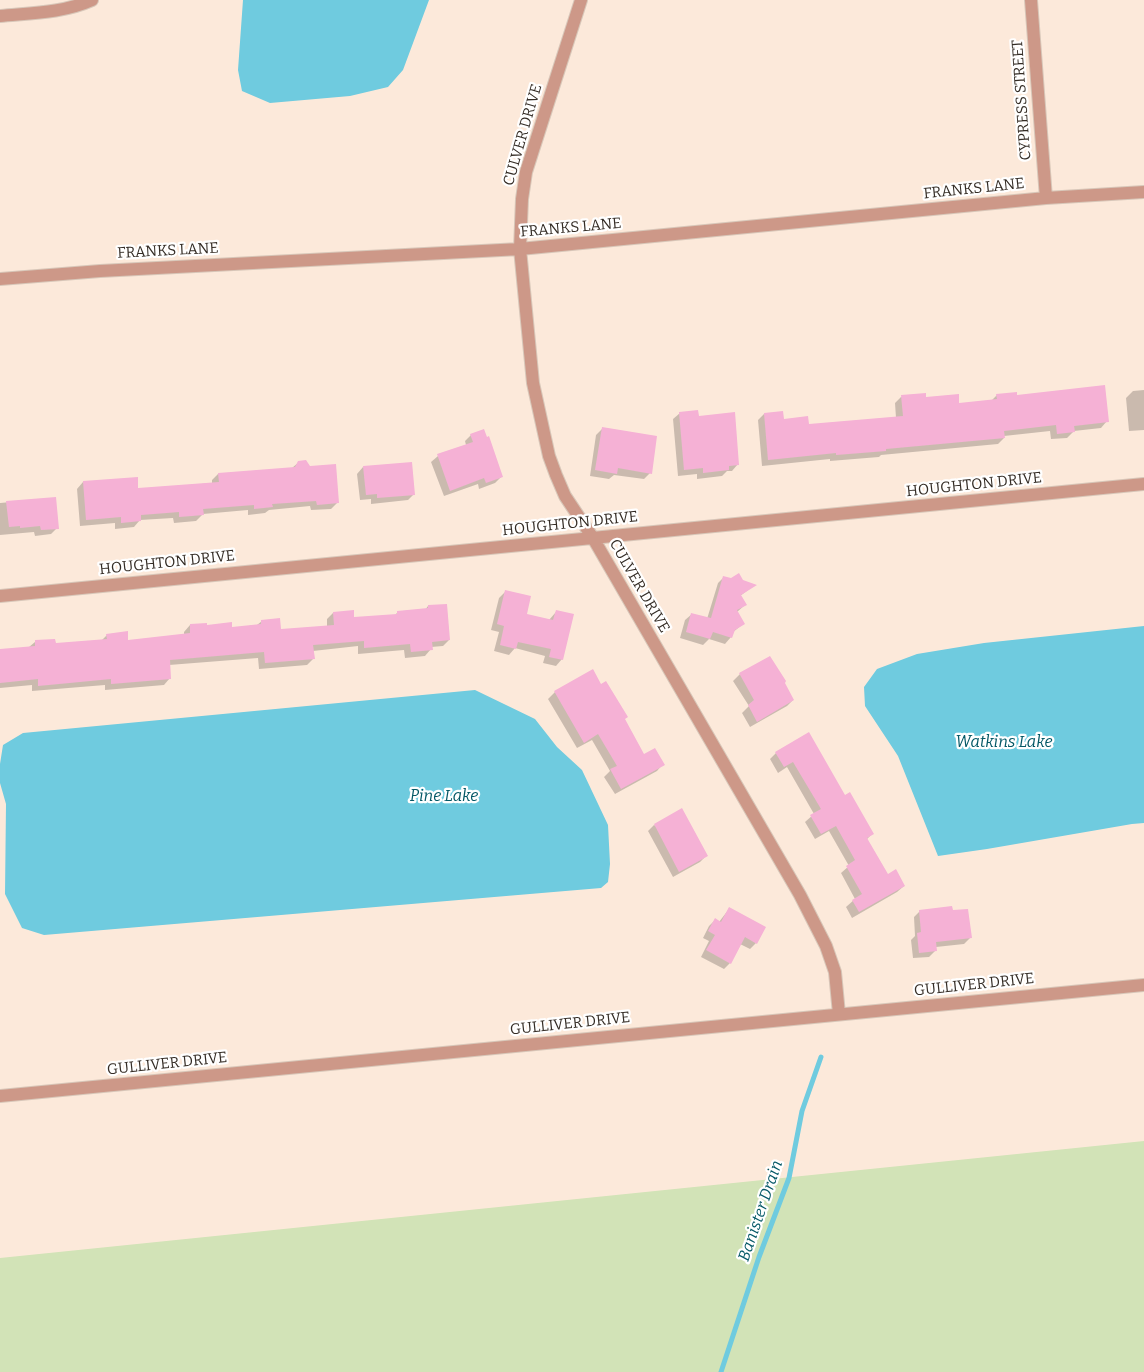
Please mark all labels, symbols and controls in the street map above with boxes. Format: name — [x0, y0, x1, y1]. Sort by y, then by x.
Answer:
street label: CYPRESS STREET — [1009, 39, 1035, 161]
street label: CULVER DRIVE — [500, 82, 546, 188]
street label: FRANKS LANE — [923, 175, 1025, 203]
street label: FRANKS LANE — [520, 215, 622, 241]
street label: FRANKS LANE — [117, 239, 219, 263]
street label: HOUGHTON DRIVE — [905, 469, 1043, 501]
street label: HOUGHTON DRIVE — [501, 508, 639, 540]
street label: CULVER DRIVE — [605, 536, 673, 636]
street label: HOUGHTON DRIVE — [98, 547, 236, 579]
water label: Watkins Lake — [956, 733, 1052, 753]
water label: Pine Lake — [410, 787, 478, 807]
street label: GULLIVER DRIVE — [913, 970, 1035, 1000]
street label: GULLIVER DRIVE — [509, 1009, 631, 1039]
street label: GULLIVER DRIVE — [106, 1049, 228, 1079]
water label: Banister Drain — [735, 1158, 787, 1264]

